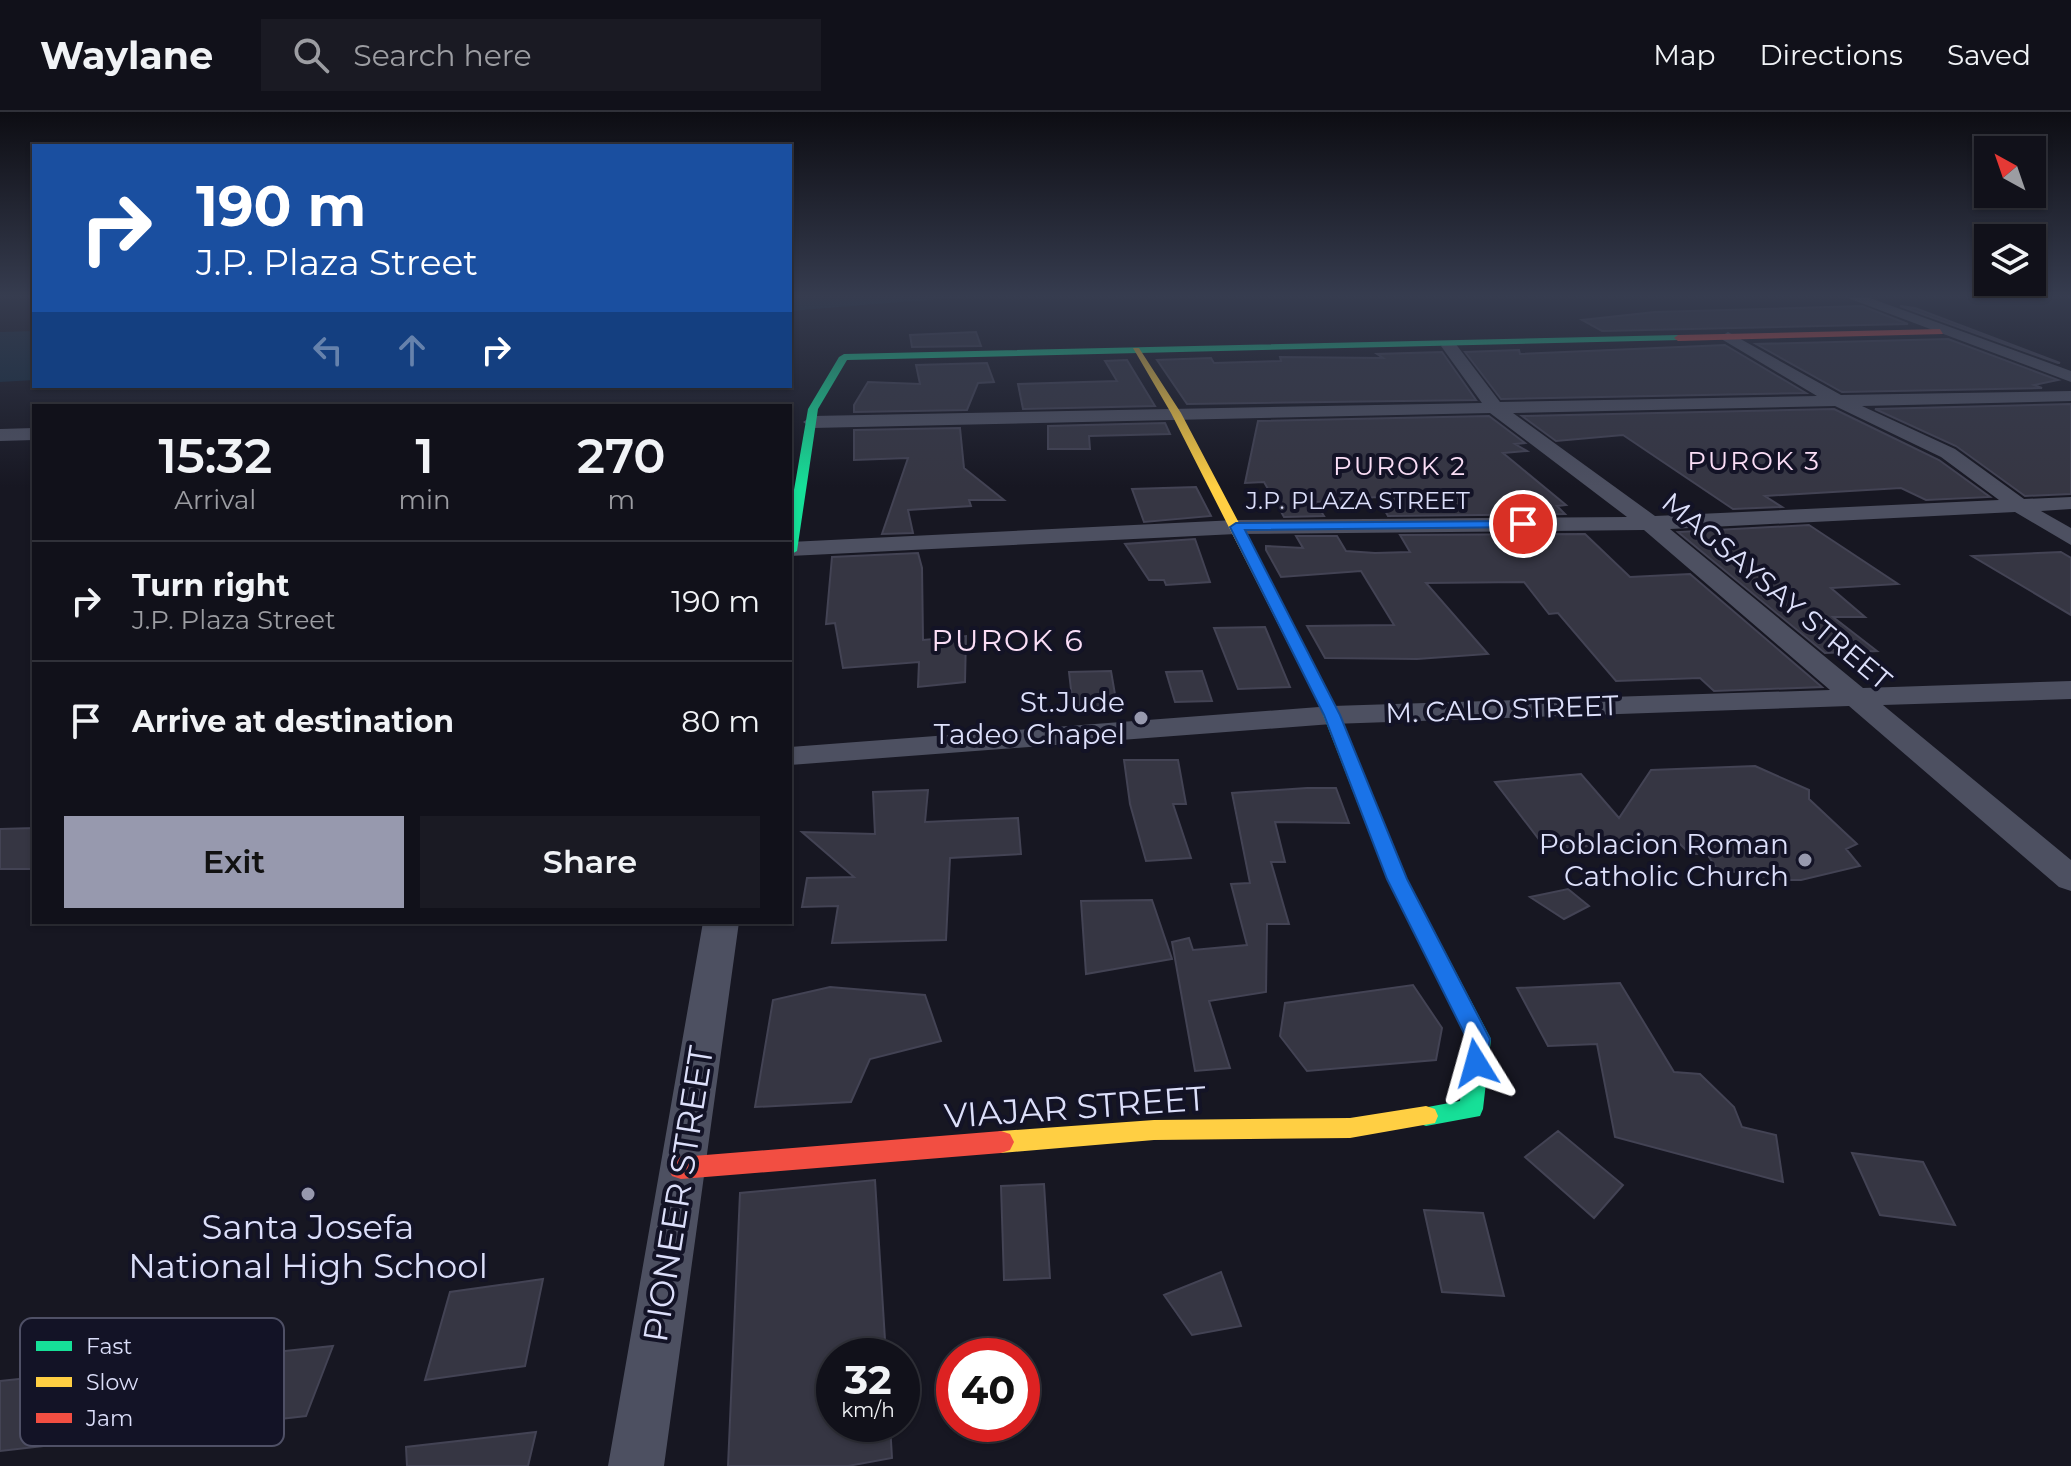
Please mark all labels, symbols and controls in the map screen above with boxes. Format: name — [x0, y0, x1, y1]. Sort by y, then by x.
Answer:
search box — [261, 19, 821, 91]
text: Waylane — [40, 32, 213, 79]
icon: search — [289, 33, 333, 77]
text: Search here — [353, 37, 532, 74]
text: Map — [1653, 38, 1715, 72]
text: Directions — [1759, 38, 1903, 72]
text: Saved — [1947, 38, 2031, 72]
north arrow — [1974, 136, 2046, 208]
map controls — [1974, 136, 2046, 296]
text: 190 m — [196, 172, 366, 240]
icon: right — [64, 176, 168, 280]
button: layers — [1974, 224, 2046, 296]
text: J.P. Plaza Street — [196, 240, 478, 284]
icon: left — [306, 328, 350, 372]
icon: ahead — [390, 328, 434, 372]
icon: right — [474, 328, 518, 372]
text: 15:32 — [158, 427, 272, 485]
text: 1 — [415, 427, 434, 485]
text: 270 — [577, 427, 666, 485]
district label: PUROK 3 — [1687, 445, 1821, 477]
district label: PUROK 2 — [1333, 450, 1467, 482]
text: Arrival — [174, 484, 256, 516]
text: min — [399, 484, 451, 516]
text: m — [608, 484, 635, 516]
street label: MAGSAYSAY STREET — [1655, 485, 1899, 697]
street label: J.P. PLAZA STREET — [1245, 486, 1470, 515]
pin — [1489, 490, 1557, 558]
icon: arrive — [1501, 502, 1545, 546]
text: Turn right — [132, 567, 289, 604]
icon: right — [64, 579, 108, 623]
text: 190 m — [671, 583, 760, 620]
text: J.P. Plaza Street — [132, 604, 336, 636]
district label: PUROK 6 — [931, 622, 1085, 659]
place label: St.Jude Tadeo Chapel — [934, 685, 1125, 751]
street label: M. CALO STREET — [1385, 688, 1619, 730]
icon: arrive — [64, 699, 108, 743]
text: Arrive at destination — [132, 703, 454, 740]
text: 80 m — [681, 703, 760, 740]
marker: St.Jude Tadeo Chapel — [1132, 709, 1150, 727]
button: Exit — [64, 816, 404, 908]
button: Share — [420, 816, 760, 908]
place label: Poblacion Roman Catholic Church — [1539, 827, 1789, 893]
marker: Poblacion Roman Catholic Church — [1796, 851, 1814, 869]
position arrow — [1434, 1021, 1518, 1105]
street label: PIONEER STREET — [634, 1042, 722, 1345]
street label: VIAJAR STREET — [943, 1077, 1208, 1137]
marker: Santa Josefa National High School — [299, 1185, 317, 1203]
place label: Santa Josefa National High School — [128, 1206, 488, 1287]
legend — [20, 1318, 284, 1446]
text: Fast — [86, 1333, 132, 1360]
speed limit sign: 40 — [936, 1338, 1040, 1442]
text: 32 — [844, 1355, 892, 1404]
text: Slow — [86, 1369, 139, 1396]
text: km/h — [841, 1398, 895, 1422]
text: Jam — [85, 1405, 133, 1432]

